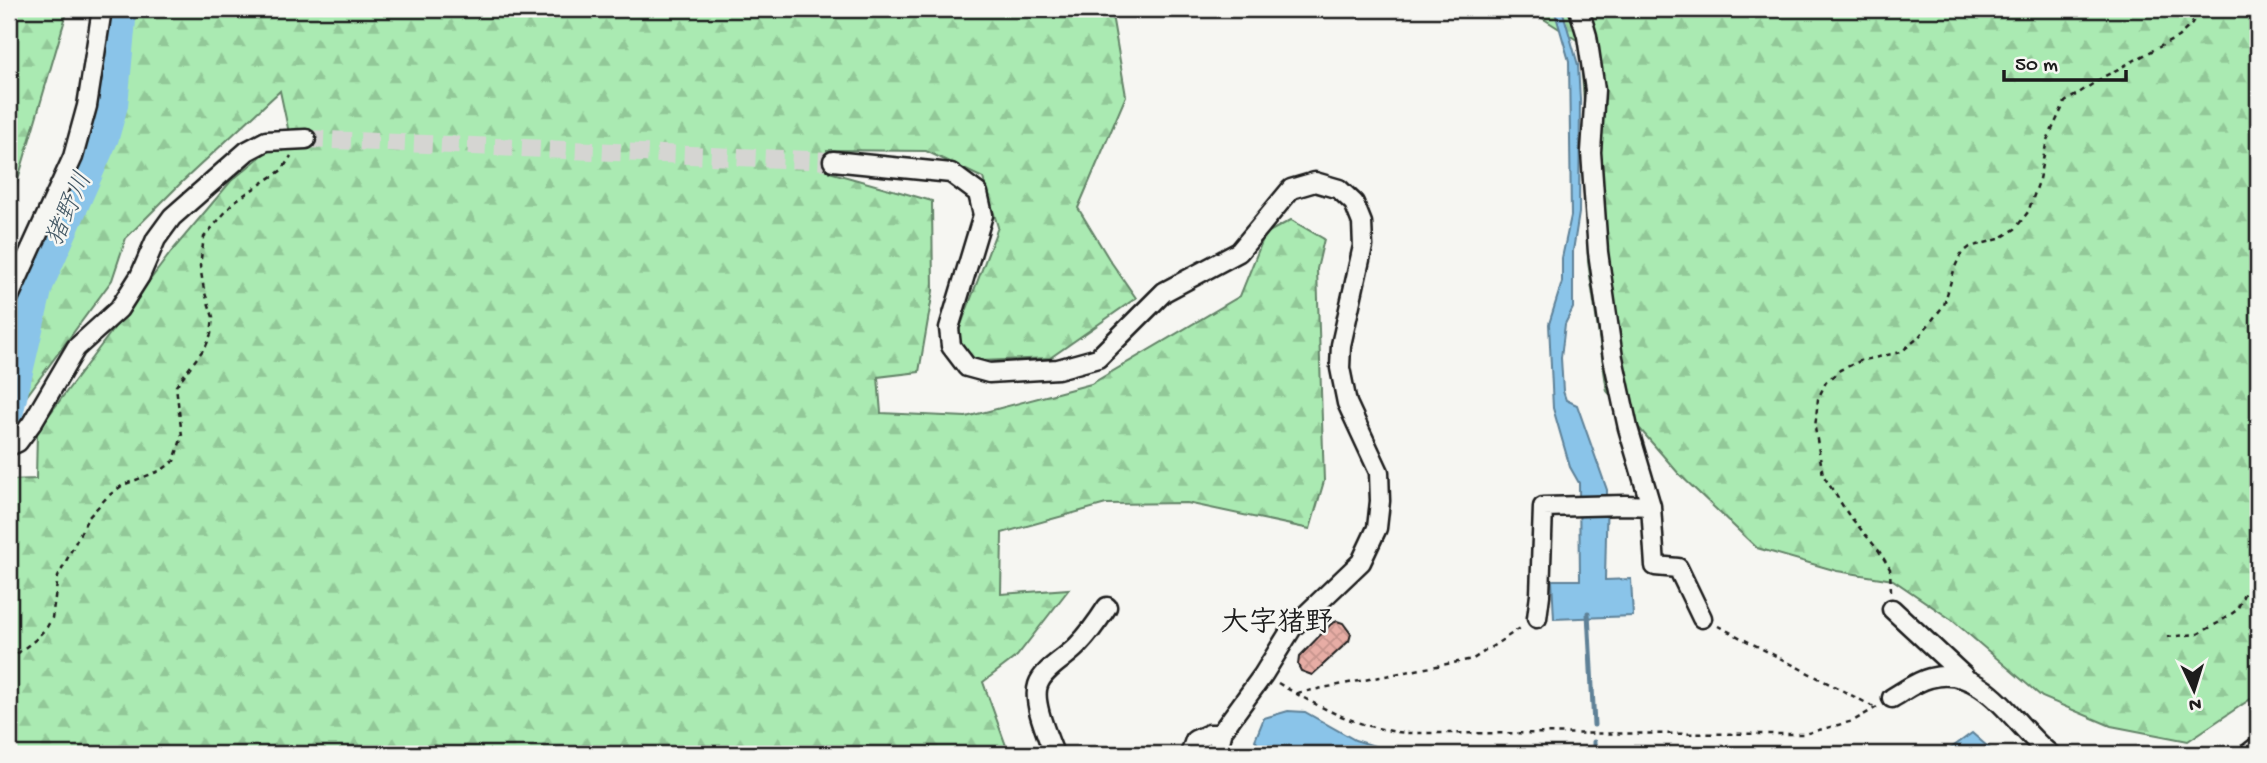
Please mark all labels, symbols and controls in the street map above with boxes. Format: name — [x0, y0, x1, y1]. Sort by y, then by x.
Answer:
scale bar — [2004, 38, 2127, 82]
text: 50 m — [2015, 54, 2058, 79]
water label: 猪野川 — [40, 168, 101, 252]
district label: 大字猪野 — [1221, 606, 1333, 641]
north arrow — [2158, 654, 2228, 724]
text: N — [2188, 692, 2202, 715]

